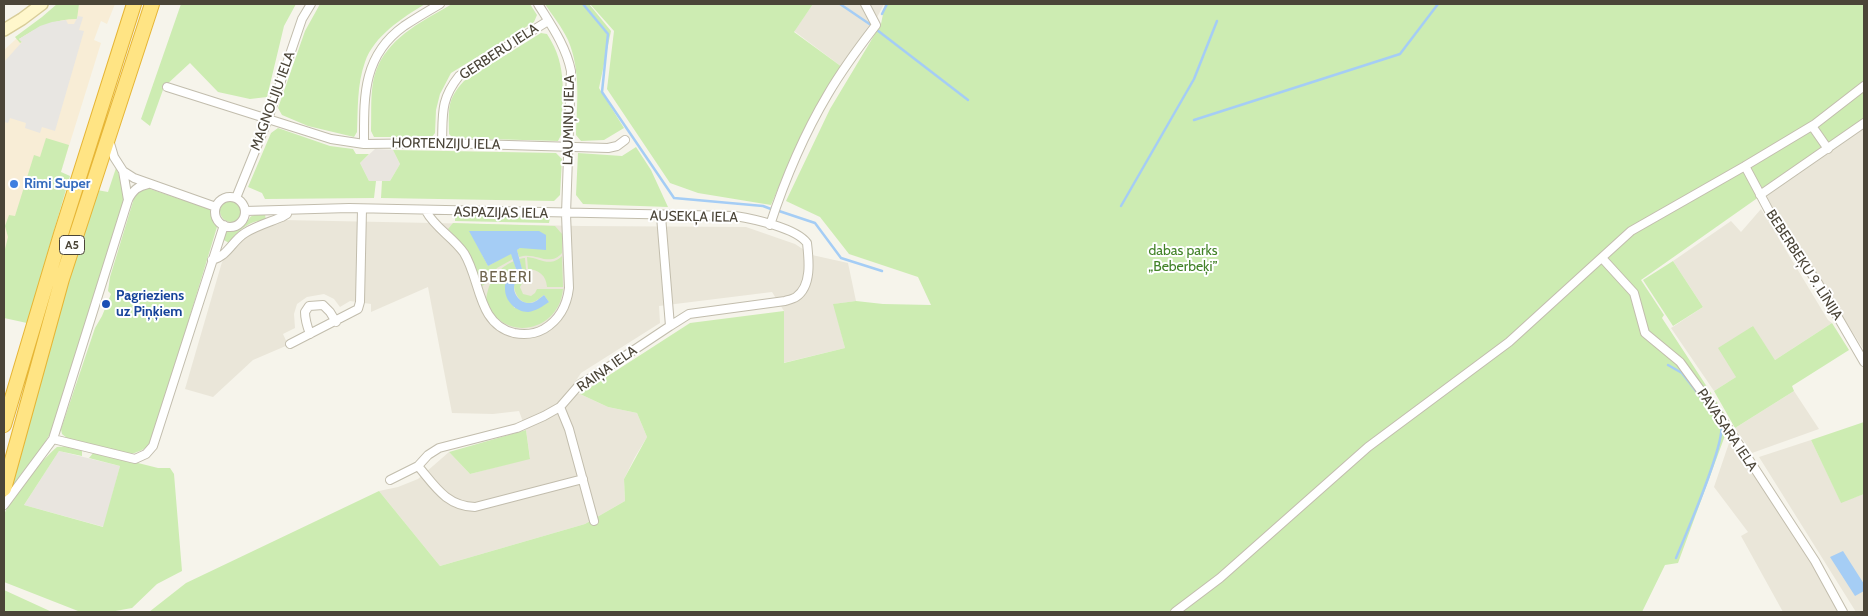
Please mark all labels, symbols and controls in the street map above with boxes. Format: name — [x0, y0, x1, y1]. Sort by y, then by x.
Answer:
street label: GERBERU IELA — [457, 20, 541, 84]
street label: MAGNOLIJU IELA — [247, 49, 299, 153]
street label: LAUMIŅU IELA — [560, 75, 578, 165]
street label: HORTENZIJU IELA — [391, 135, 501, 153]
place label: Rimi Super — [24, 176, 90, 192]
marker: Rimi Super — [8, 178, 20, 190]
street label: ASPAZIJAS IELA — [454, 204, 548, 222]
street label: BEBERBEĶU 9. LĪNIJA — [1762, 207, 1846, 323]
street label: AUSEKĻA IELA — [650, 208, 738, 226]
road number: A5 — [60, 236, 84, 254]
park label: dabas parks „Beberbeķi” — [1148, 243, 1218, 276]
district label: BEBERI — [479, 269, 533, 287]
place label: Pagrieziens uz Piņķiem — [116, 288, 184, 321]
marker: Pagrieziens uz Piņķiem — [100, 298, 112, 310]
street label: RAIŅA IELA — [574, 342, 640, 396]
street label: PAVASARA IELA — [1693, 386, 1761, 474]

